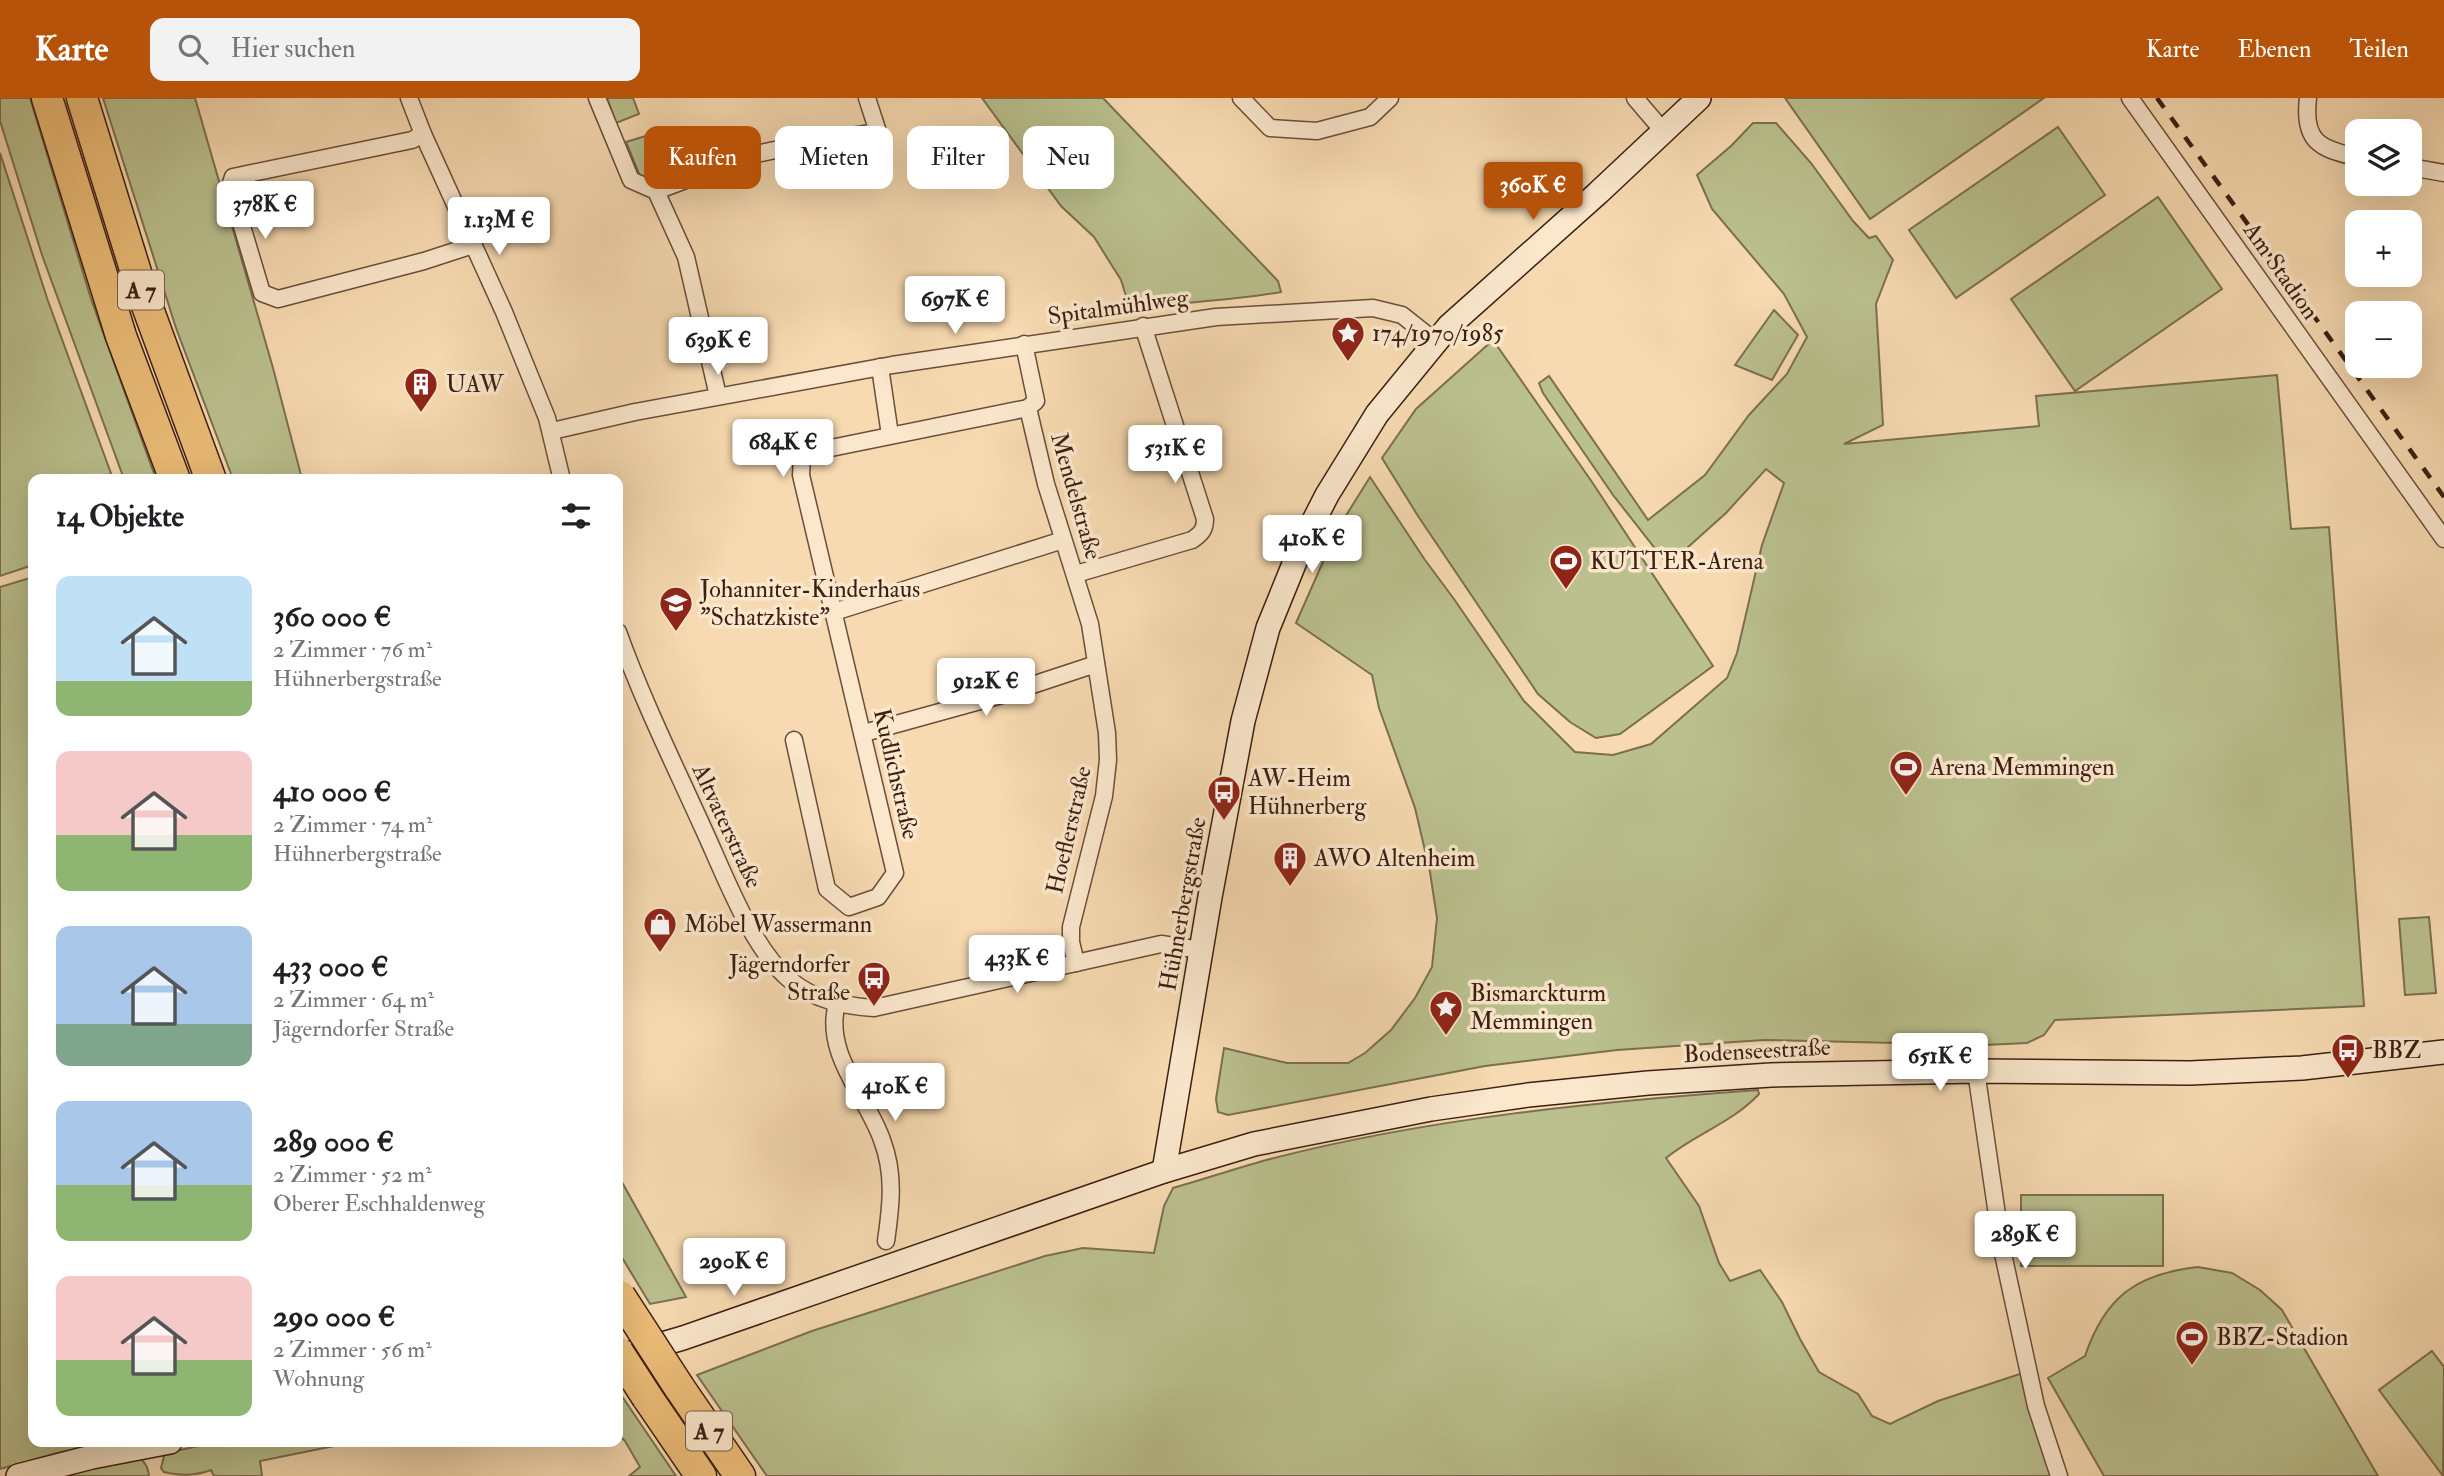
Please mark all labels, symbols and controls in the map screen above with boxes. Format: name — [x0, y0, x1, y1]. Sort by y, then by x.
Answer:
search box — [150, 18, 640, 81]
text: Karte — [35, 29, 108, 70]
icon: search — [174, 30, 212, 68]
text: Hier suchen — [230, 33, 355, 65]
text: Karte — [2146, 34, 2199, 65]
text: Ebenen — [2237, 34, 2311, 65]
text: Teilen — [2349, 34, 2409, 65]
map controls — [2345, 119, 2422, 378]
button: layers — [2345, 119, 2422, 196]
chip: Kaufen — [644, 126, 761, 189]
chip: Mieten — [775, 126, 893, 189]
chip: Filter — [907, 126, 1009, 189]
chip: Neu — [1023, 126, 1114, 189]
pin: 360K € — [1476, 162, 1590, 222]
text: 360K € — [1500, 170, 1566, 199]
pin: 378K € — [208, 181, 322, 241]
text: 378K € — [233, 189, 297, 218]
pin: 1.13M € — [434, 198, 564, 257]
text: 1.13M € — [464, 205, 534, 234]
button: + — [2345, 210, 2422, 287]
street label: Am Stadion — [2236, 215, 2326, 326]
road number: A 7 — [118, 270, 164, 309]
pin: 697K € — [898, 276, 1012, 336]
street label: Spitalmühlweg — [1046, 282, 1191, 332]
text: 697K € — [921, 284, 989, 313]
button: − — [2345, 301, 2422, 378]
place icon: 174/1970/1985 — [1329, 314, 1367, 363]
pin: 639K € — [661, 317, 775, 377]
place label: 174/1970/1985 — [1372, 318, 1504, 349]
text: 639K € — [685, 325, 751, 354]
building icon: UAW — [402, 365, 440, 414]
place label: UAW — [446, 369, 505, 400]
pin: 684K € — [726, 420, 840, 479]
pin: 531K € — [1118, 426, 1232, 485]
text: 684K € — [748, 427, 818, 456]
street label: Mendelstraße — [1043, 429, 1109, 563]
text: 531K € — [1144, 433, 1206, 462]
icon: filters — [557, 497, 595, 535]
text: 14 Objekte — [56, 498, 184, 535]
pin: 410K € — [1255, 516, 1369, 575]
text: 410K € — [1279, 523, 1345, 552]
sports icon: KUTTER-Arena — [1547, 542, 1585, 591]
place label: KUTTER-Arena — [1590, 546, 1765, 577]
place label: Johanniter-Kinderhaus "Schatzkiste" — [699, 574, 920, 633]
school or university icon: Johanniter-Kinderhaus "Schatzkiste" — [657, 584, 695, 633]
text: 360 000 € — [273, 598, 391, 635]
icon: home — [112, 604, 196, 688]
text: 2 Zimmer · 76 m² — [273, 635, 432, 664]
pin: 912K € — [929, 658, 1043, 718]
text: Hühnerbergstraße — [273, 664, 442, 693]
text: 912K € — [953, 666, 1019, 695]
street label: Kudlichstraße — [866, 706, 926, 842]
sports icon: Arena Memmingen — [1887, 748, 1925, 797]
place label: Arena Memmingen — [1929, 752, 2115, 783]
street label: Altvaterstraße — [684, 758, 769, 893]
street label: Hoeflerstraße — [1039, 763, 1099, 897]
place label: AW-Heim Hühnerberg — [1247, 763, 1367, 822]
text: 410 000 € — [273, 773, 391, 810]
bus stop icon: AW-Heim Hühnerberg — [1205, 773, 1243, 822]
icon: home — [112, 779, 196, 863]
text: 2 Zimmer · 74 m² — [273, 810, 432, 839]
street label: Hühnerbergstraße — [1152, 815, 1214, 993]
text: Hühnerbergstraße — [273, 839, 442, 868]
building icon: AWO Altenheim — [1271, 839, 1309, 888]
place label: AWO Altenheim — [1313, 843, 1476, 874]
shop icon: Möbel Wassermann — [641, 905, 679, 954]
place label: Möbel Wassermann — [684, 909, 872, 940]
pin: 433K € — [960, 936, 1074, 995]
text: 433K € — [985, 943, 1049, 972]
text: 433 000 € — [273, 948, 389, 985]
place label: Jägerndorfer Straße — [728, 949, 850, 1008]
icon: home — [112, 954, 196, 1038]
bus stop icon: Jägerndorfer Straße — [855, 959, 893, 1008]
place label: Bismarckturm Memmingen — [1470, 978, 1607, 1037]
text: 2 Zimmer · 64 m² — [273, 985, 434, 1014]
place icon: Bismarckturm Memmingen — [1427, 988, 1465, 1037]
text: Jägerndorfer Straße — [273, 1014, 454, 1043]
bus stop icon: BBZ — [2329, 1031, 2367, 1080]
street label: Bodenseestraße — [1682, 1032, 1832, 1070]
pin: 651K € — [1883, 1034, 1997, 1093]
place label: BBZ — [2372, 1035, 2421, 1066]
text: 651K € — [1908, 1041, 1972, 1070]
pin: 410K € — [838, 1063, 952, 1123]
text: 410K € — [862, 1071, 928, 1100]
text: 289 000 € — [273, 1123, 394, 1160]
icon: home — [112, 1129, 196, 1213]
text: 2 Zimmer · 52 m² — [273, 1160, 432, 1189]
text: Oberer Eschhaldenweg — [273, 1189, 485, 1218]
pin: 289K € — [1968, 1212, 2082, 1271]
text: 289K € — [1991, 1219, 2059, 1248]
pin: 290K € — [677, 1238, 791, 1298]
text: 290K € — [699, 1246, 769, 1275]
text: 290 000 € — [273, 1298, 395, 1335]
icon: home — [112, 1304, 196, 1388]
sports icon: BBZ-Stadion — [2173, 1318, 2211, 1367]
place label: BBZ-Stadion — [2216, 1322, 2348, 1353]
text: 2 Zimmer · 56 m² — [273, 1335, 432, 1364]
text: Wohnung — [273, 1364, 364, 1393]
road number: A 7 — [686, 1412, 732, 1450]

